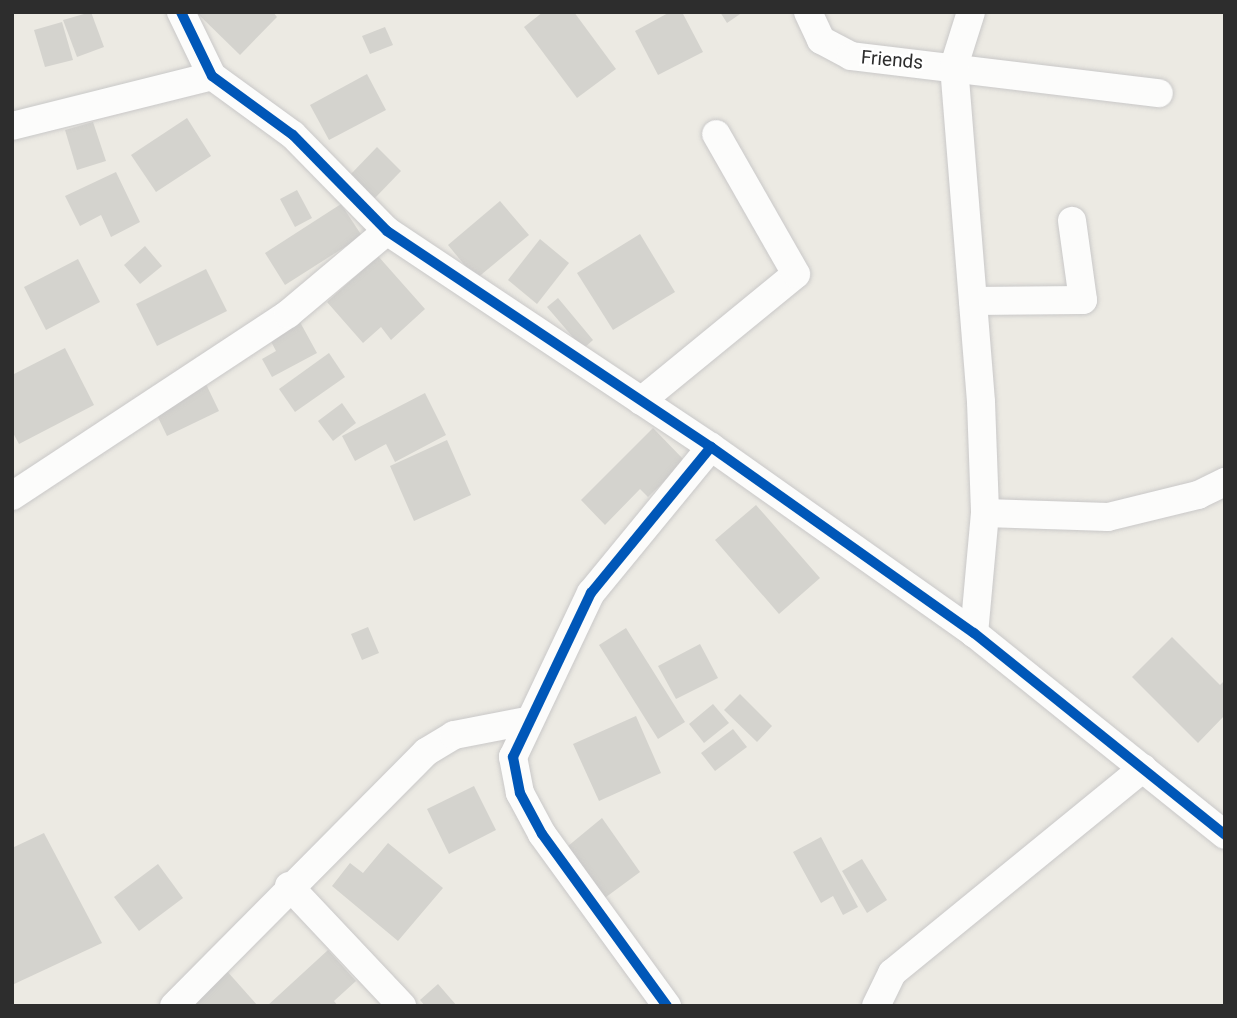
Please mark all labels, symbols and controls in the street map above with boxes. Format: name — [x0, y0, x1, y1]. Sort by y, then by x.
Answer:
street label: Friends — [860, 46, 924, 74]

